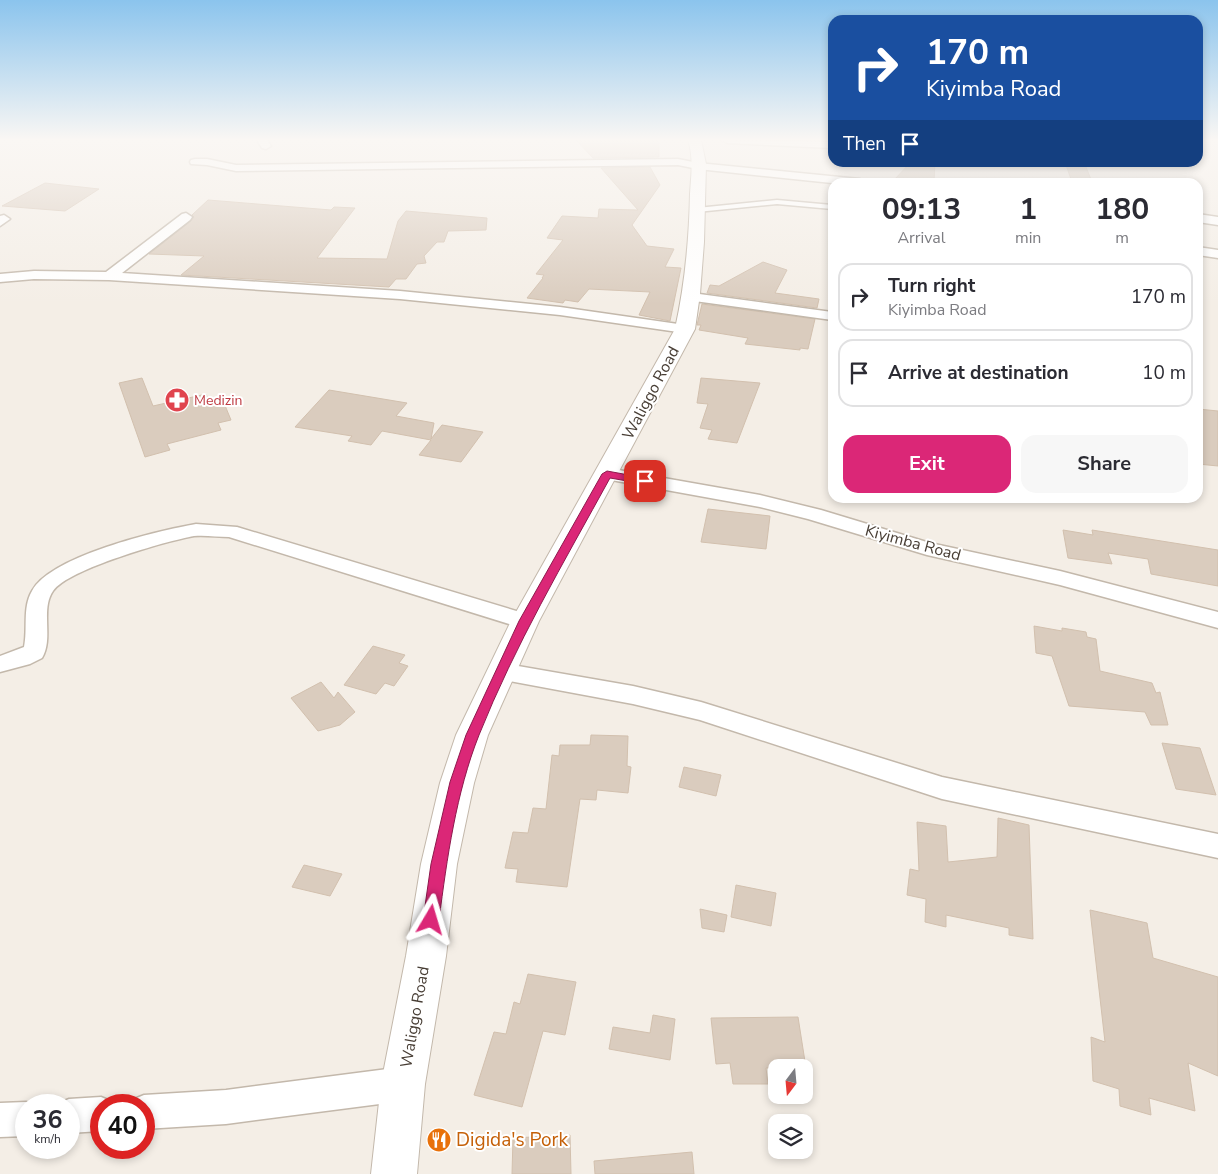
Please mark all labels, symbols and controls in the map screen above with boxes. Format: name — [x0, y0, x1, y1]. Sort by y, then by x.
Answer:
text: 170 m — [926, 29, 1029, 76]
icon: right — [843, 35, 908, 100]
text: Kiyimba Road — [926, 74, 1061, 104]
icon: arrive — [896, 130, 924, 158]
text: Then — [843, 131, 886, 157]
text: 09:13 — [882, 189, 961, 230]
text: 1 — [1019, 189, 1037, 230]
text: 180 — [1095, 189, 1149, 230]
text: Arrival — [897, 227, 946, 249]
text: min — [1015, 227, 1041, 249]
text: m — [1115, 227, 1129, 249]
text: Turn right — [888, 273, 975, 299]
icon: right — [845, 283, 873, 311]
text: 170 m — [1131, 284, 1186, 310]
text: Kiyimba Road — [888, 299, 987, 321]
street label: Waliggo Road — [617, 343, 685, 443]
icon: arrive — [845, 359, 873, 387]
text: Arrive at destination — [888, 360, 1069, 386]
text: 10 m — [1142, 360, 1186, 386]
pharmacy icon: Medizin — [164, 387, 190, 413]
place label: Medizin — [194, 391, 243, 410]
button: Exit — [843, 435, 1011, 493]
button: Share — [1021, 435, 1188, 493]
pin — [624, 460, 666, 502]
icon: arrive — [631, 467, 659, 495]
street label: Kiyimba Road — [863, 520, 963, 566]
position arrow — [404, 893, 456, 945]
street label: Waliggo Road — [395, 965, 435, 1069]
north arrow — [768, 1059, 812, 1104]
map controls — [768, 1059, 813, 1159]
speed limit sign: 40 — [90, 1094, 155, 1159]
text: 36 — [32, 1103, 63, 1137]
button: layers — [768, 1114, 813, 1159]
restaurant icon: Digida's Pork — [426, 1127, 452, 1153]
place label: Digida's Pork — [456, 1127, 568, 1153]
text: km/h — [34, 1131, 61, 1147]

